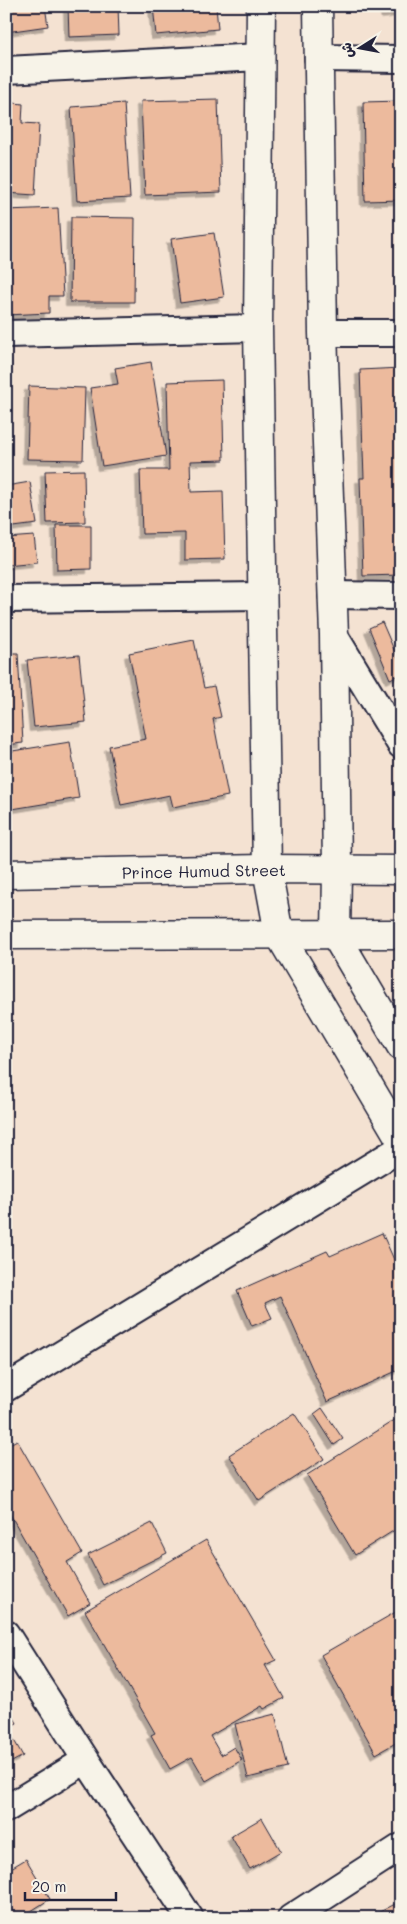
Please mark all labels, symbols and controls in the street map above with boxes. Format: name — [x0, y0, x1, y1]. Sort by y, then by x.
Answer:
north arrow — [334, 22, 384, 72]
text: ش — [336, 41, 358, 60]
street label: Prince Humud Street — [122, 858, 286, 882]
scale bar — [25, 1869, 116, 1901]
text: 20 m — [32, 1876, 66, 1896]

